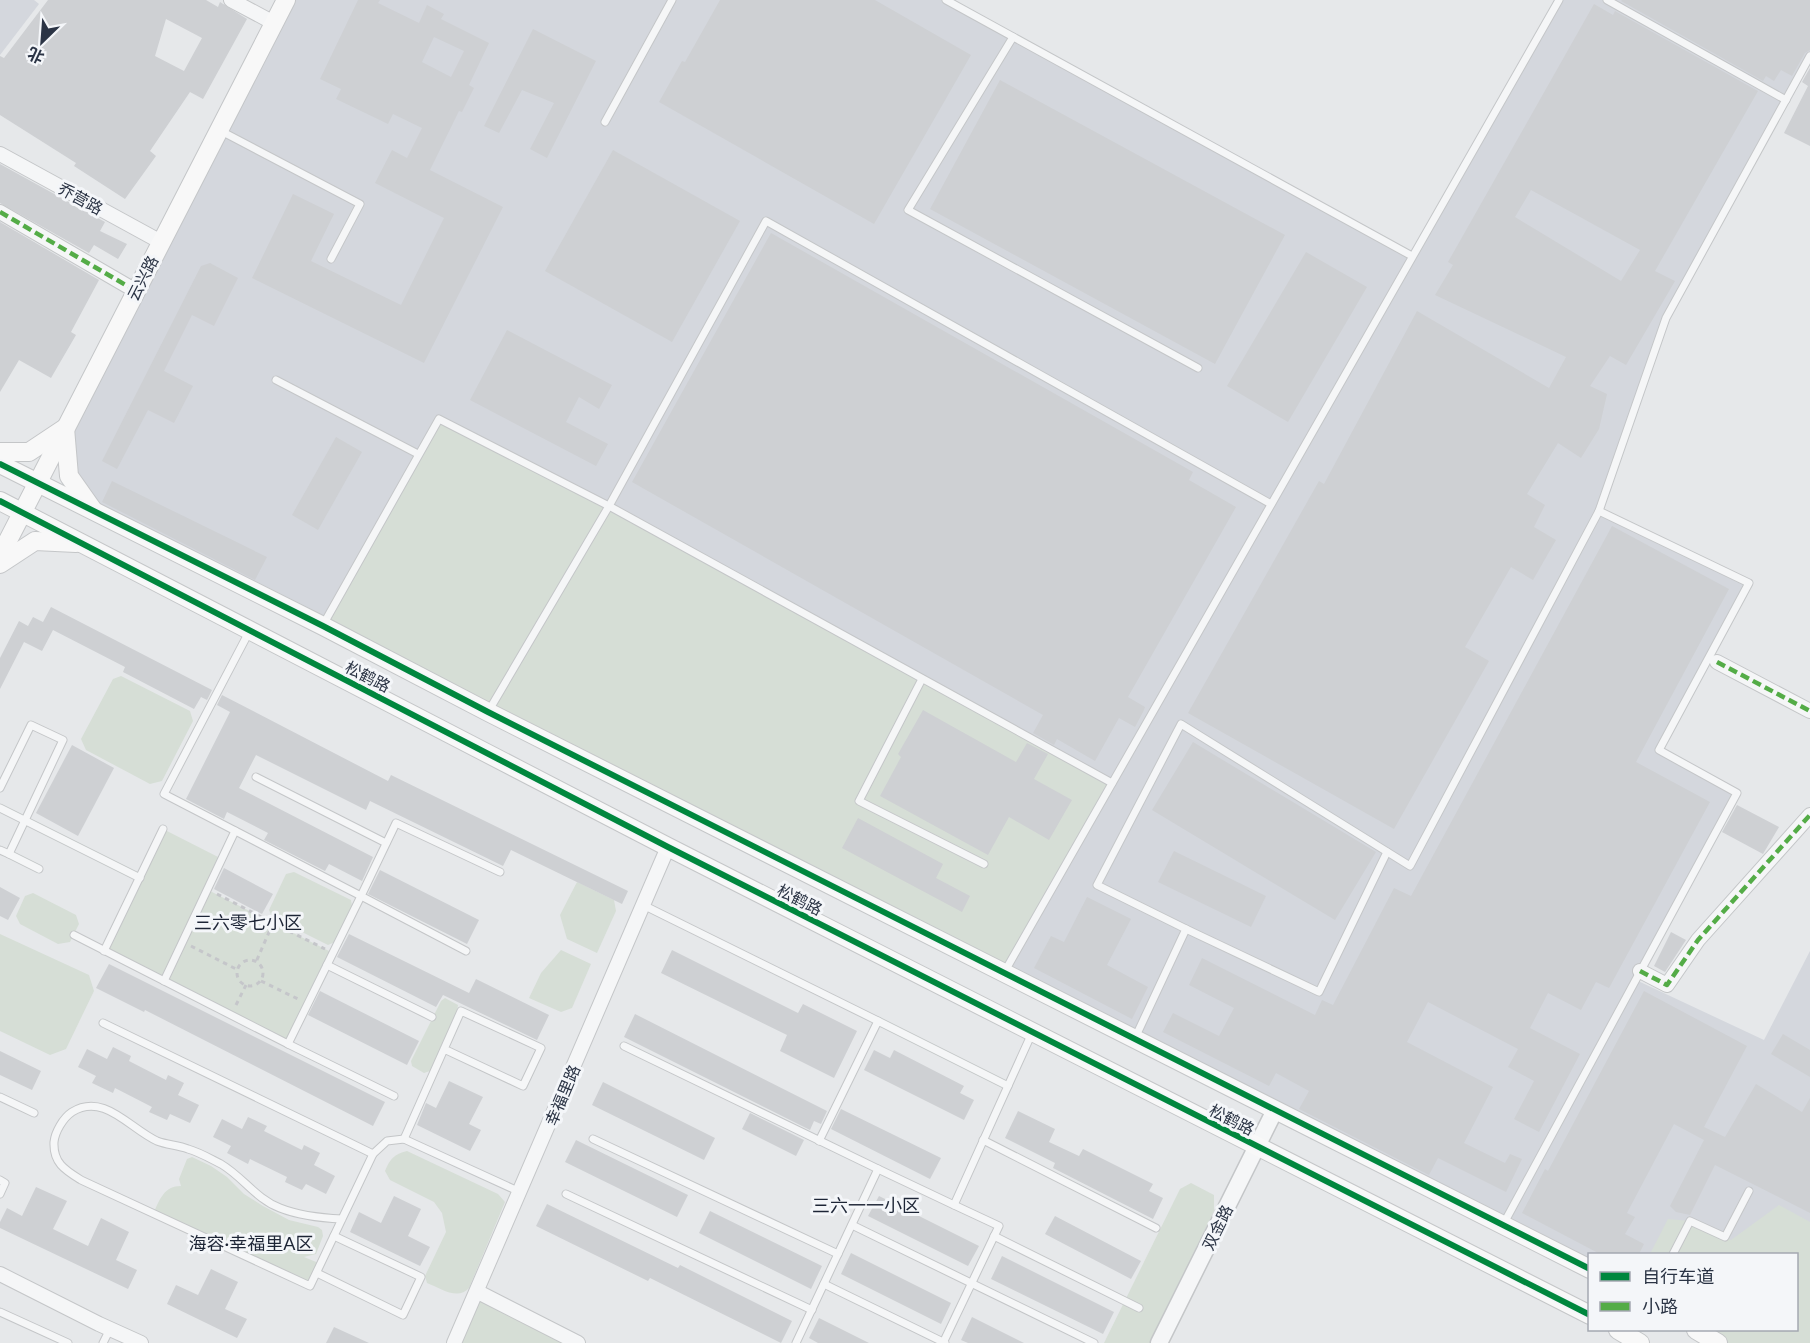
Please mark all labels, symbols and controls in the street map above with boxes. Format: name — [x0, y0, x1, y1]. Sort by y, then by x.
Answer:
north arrow — [12, 12, 72, 72]
text: 北 — [24, 44, 47, 68]
street label: 乔营路 — [55, 178, 107, 218]
street label: 云兴路 — [123, 252, 161, 304]
street label: 松鹤路 — [342, 657, 394, 695]
street label: 松鹤路 — [774, 880, 826, 918]
district label: 三六零七小区 — [194, 911, 302, 933]
street label: 幸福里路 — [541, 1062, 583, 1128]
street label: 松鹤路 — [1206, 1100, 1258, 1138]
district label: 三六一一小区 — [812, 1194, 920, 1216]
street label: 双金路 — [1198, 1201, 1236, 1253]
district label: 海容·幸福里A区 — [189, 1232, 313, 1254]
legend — [1588, 1253, 1798, 1331]
text: 自行车道 — [1642, 1265, 1714, 1287]
text: 小路 — [1642, 1295, 1678, 1317]

